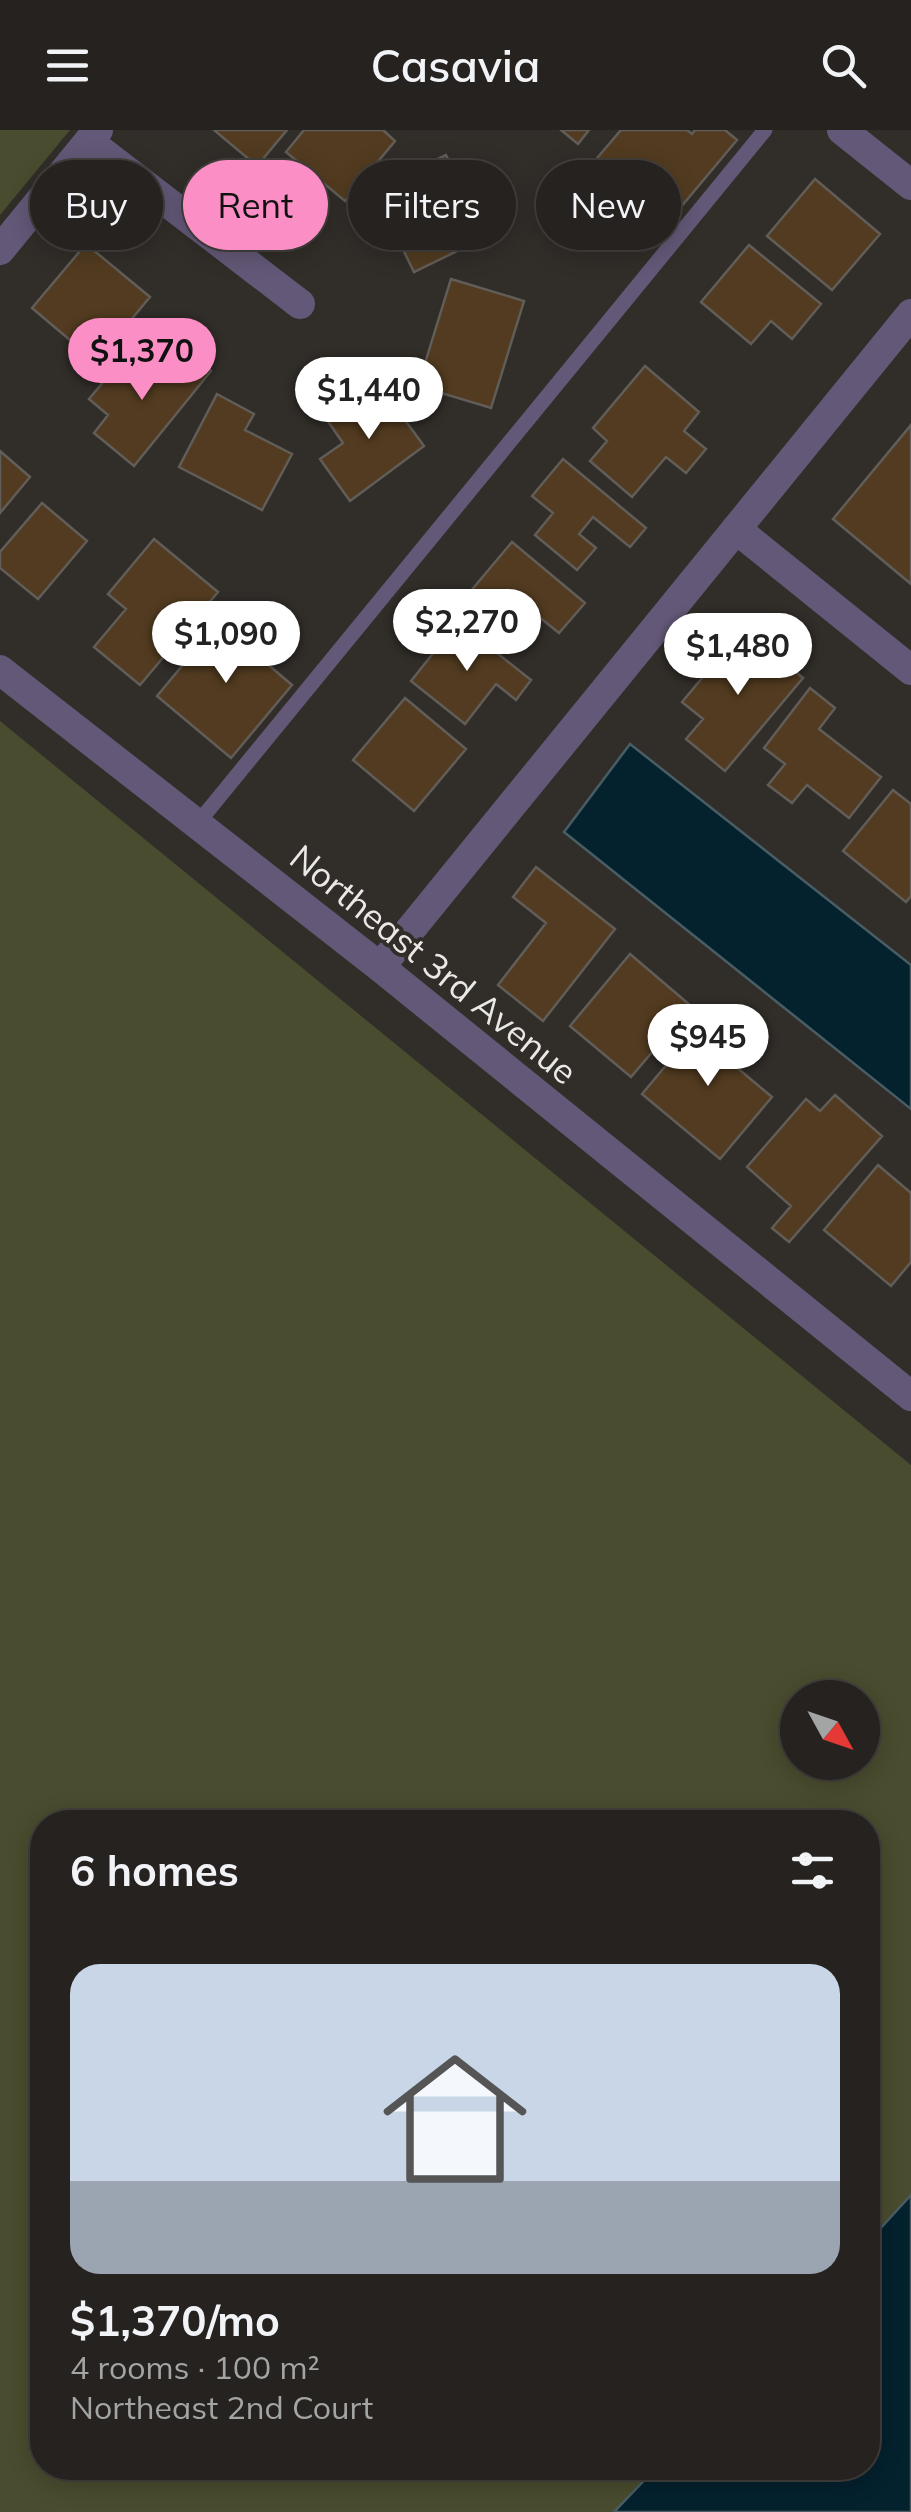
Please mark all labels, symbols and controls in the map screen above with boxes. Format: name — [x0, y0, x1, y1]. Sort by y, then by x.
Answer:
text: Casavia — [371, 37, 540, 93]
icon: menu — [40, 38, 95, 93]
icon: search — [816, 38, 871, 93]
chip: Buy — [30, 160, 163, 250]
chip: Rent — [183, 160, 328, 250]
chip: Filters — [348, 160, 516, 250]
chip: New — [536, 160, 681, 250]
pin: $1,370 — [61, 318, 223, 403]
text: $1,370 — [90, 330, 194, 370]
pin: $1,440 — [288, 357, 450, 442]
text: $1,440 — [317, 369, 421, 409]
pin: $2,270 — [386, 589, 548, 674]
pin: $1,090 — [145, 601, 307, 686]
text: $2,270 — [415, 601, 519, 641]
text: $1,090 — [174, 613, 278, 653]
pin: $1,480 — [657, 613, 819, 698]
text: $1,480 — [686, 625, 790, 665]
street label: Northeast 3rd Avenue — [282, 835, 586, 1093]
pin: $945 — [649, 1004, 767, 1089]
text: $945 — [670, 1016, 746, 1056]
north arrow — [780, 1680, 880, 1780]
map controls — [780, 1680, 880, 1780]
icon: filters — [785, 1843, 840, 1898]
text: 6 homes — [70, 1844, 239, 1897]
icon: home — [365, 2029, 545, 2209]
text: $1,370/mo — [70, 2294, 280, 2347]
text: 4 rooms · 100 m² — [70, 2347, 320, 2387]
text: Northeast 2nd Court — [70, 2387, 373, 2427]

